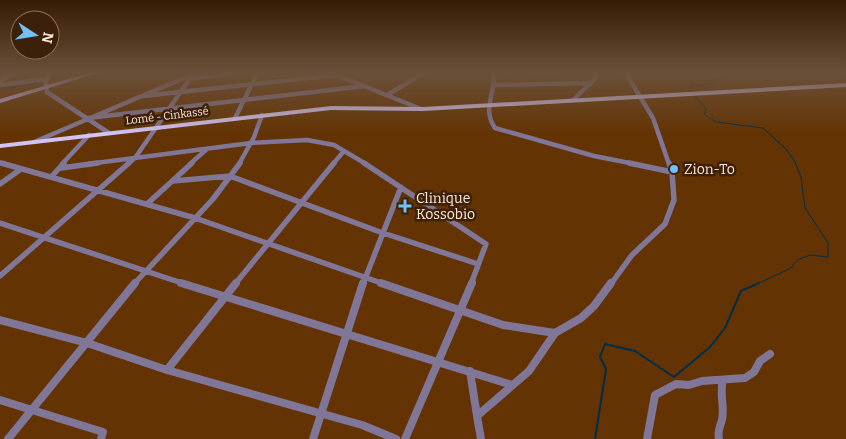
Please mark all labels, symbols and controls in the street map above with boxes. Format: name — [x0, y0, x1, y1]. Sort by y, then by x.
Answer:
north arrow — [10, 10, 60, 60]
text: N — [38, 31, 57, 45]
street label: Lomé - Cinkassé — [125, 104, 209, 128]
place label: Zion-To — [684, 161, 735, 178]
marker: Zion-To — [668, 163, 680, 175]
place label: Clinique Kossobio — [416, 190, 475, 223]
marker: Clinique Kossobio — [398, 199, 412, 213]

